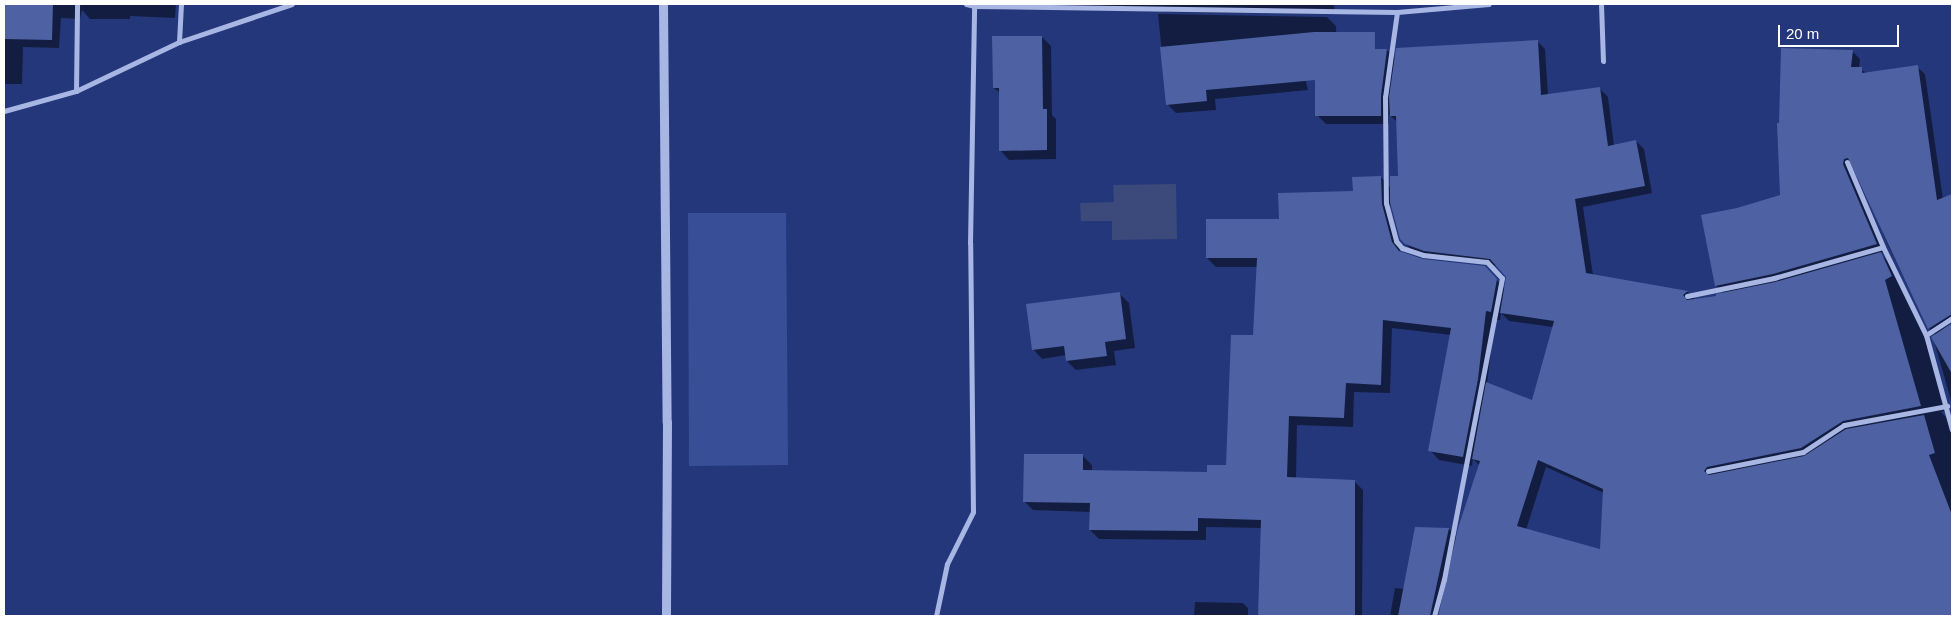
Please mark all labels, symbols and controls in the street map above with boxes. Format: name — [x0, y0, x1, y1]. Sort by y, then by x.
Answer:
scale bar — [1781, 15, 1902, 47]
text: 20 m — [1786, 25, 1819, 42]

